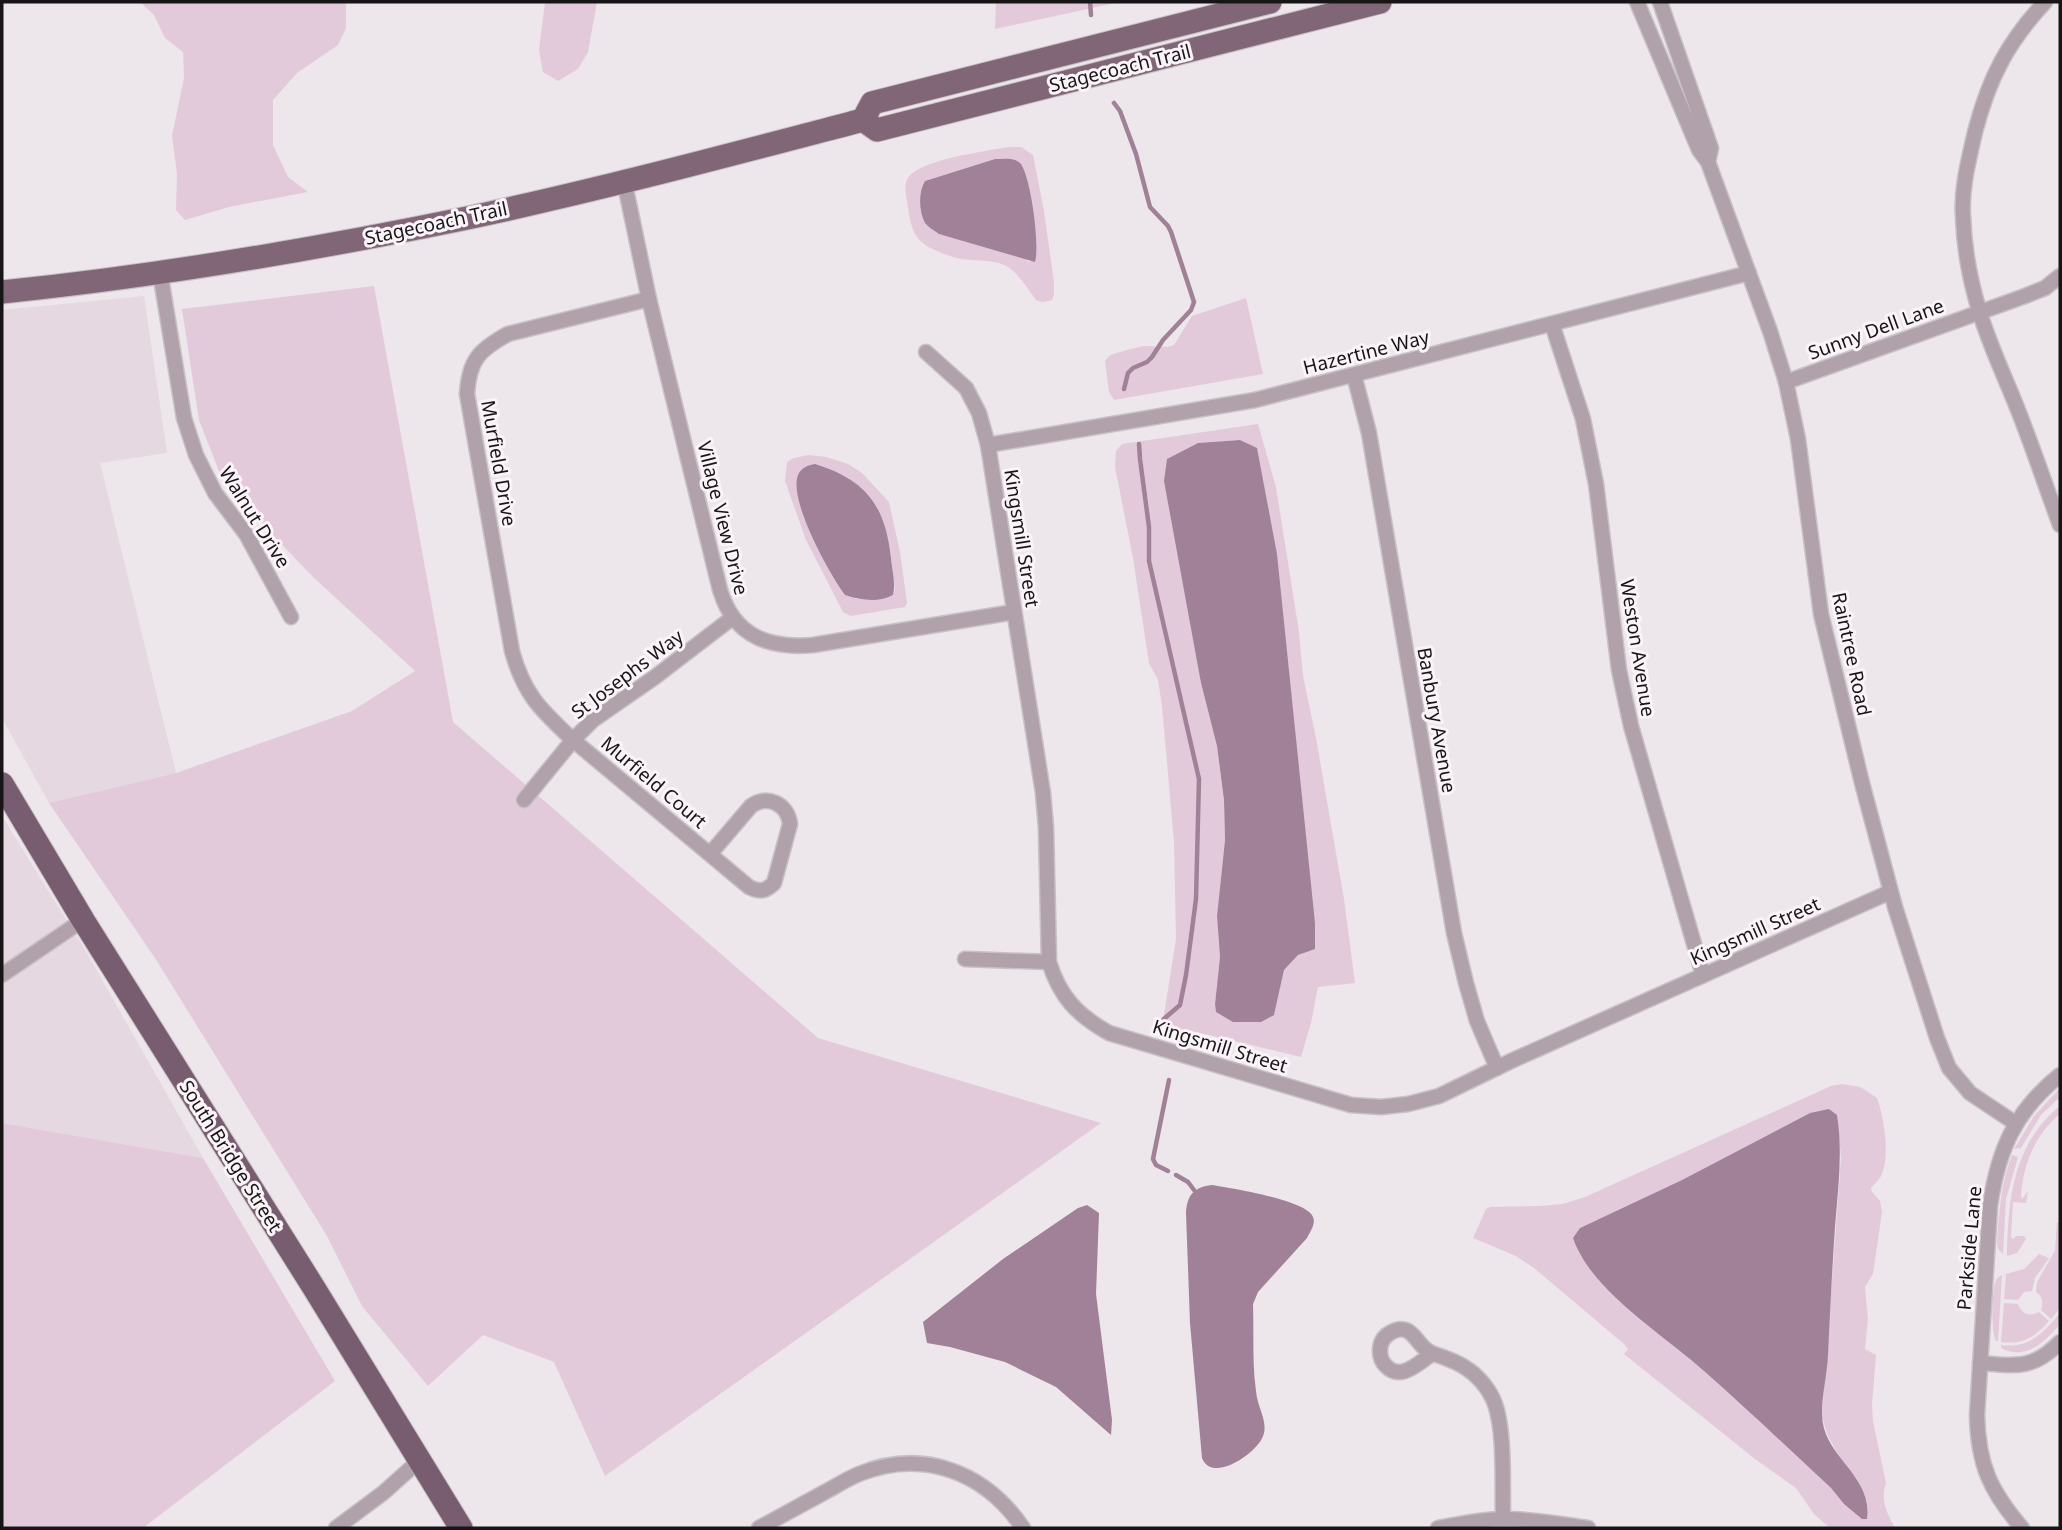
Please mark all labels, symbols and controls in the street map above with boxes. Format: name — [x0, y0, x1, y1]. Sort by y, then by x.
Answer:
street label: Stagecoach Trail — [1047, 38, 1193, 98]
street label: Stagecoach Trail — [362, 195, 510, 251]
street label: Sunny Dell Lane — [1805, 292, 1947, 366]
street label: Hazertine Way — [1300, 324, 1432, 380]
street label: Murfield Drive — [475, 398, 523, 528]
street label: Village View Drive — [691, 438, 755, 598]
street label: Walnut Drive — [213, 461, 297, 573]
street label: Kingsmill Street — [998, 467, 1046, 609]
street label: Weston Avenue — [1614, 577, 1662, 719]
street label: Raintree Road — [1826, 590, 1878, 718]
street label: St Josephs Way — [566, 623, 689, 725]
street label: Banbury Avenue — [1411, 645, 1463, 795]
street label: Murfield Court — [596, 730, 712, 834]
street label: Kingsmill Street — [1686, 891, 1824, 971]
street label: Kingsmill Street — [1149, 1013, 1291, 1079]
street label: South Bridge Street — [174, 1075, 288, 1237]
street label: Parkside Lane — [1951, 1185, 1987, 1311]

